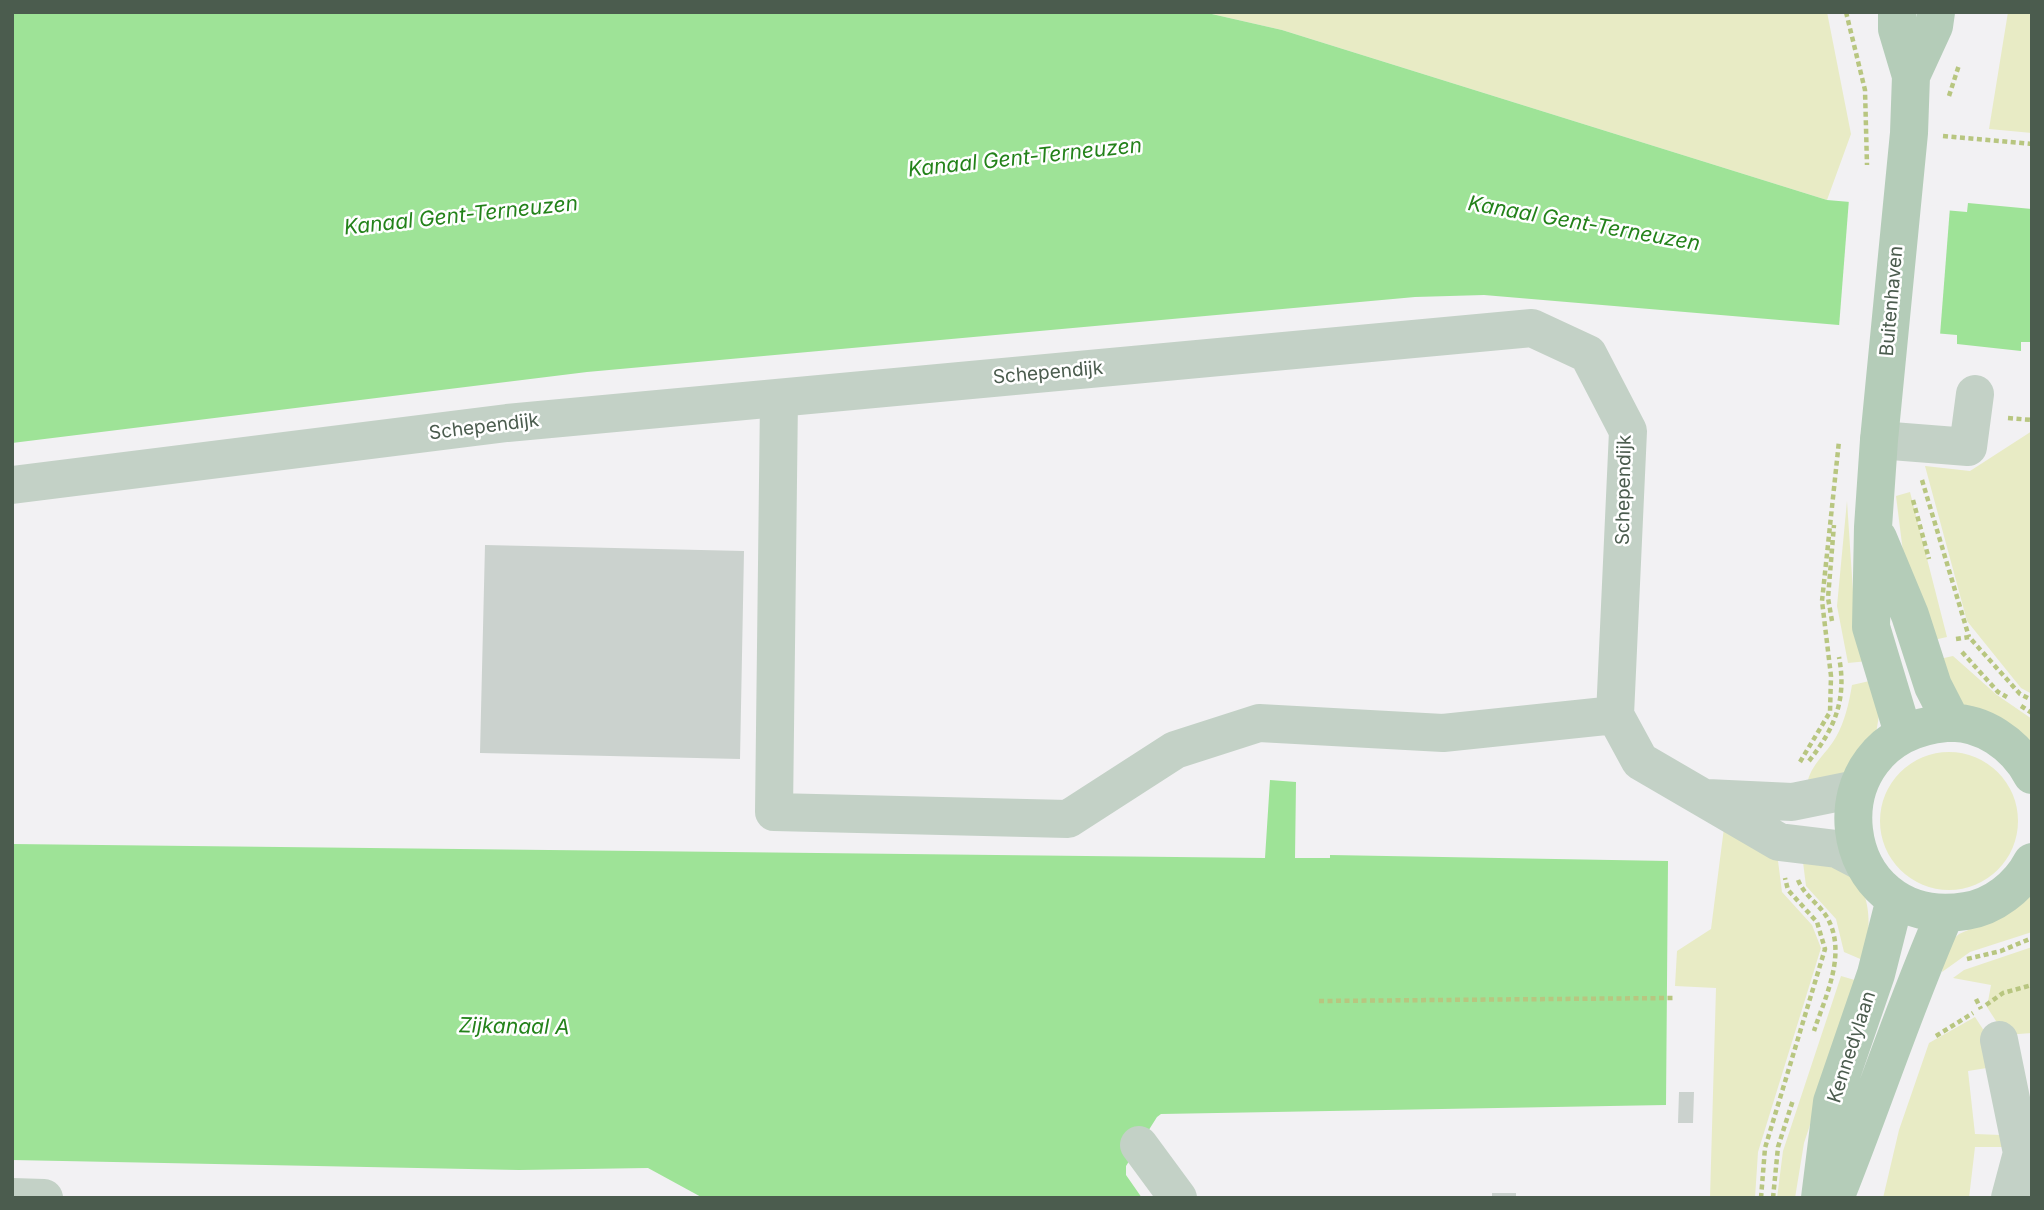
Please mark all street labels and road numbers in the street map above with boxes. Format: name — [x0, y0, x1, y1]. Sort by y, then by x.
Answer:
street label: Buitenhaven — [1876, 245, 1908, 357]
street label: Schependijk — [992, 357, 1104, 389]
street label: Schependijk — [428, 409, 540, 445]
street label: Schependijk — [1612, 435, 1636, 545]
street label: Kennedylaan — [1823, 988, 1881, 1106]

